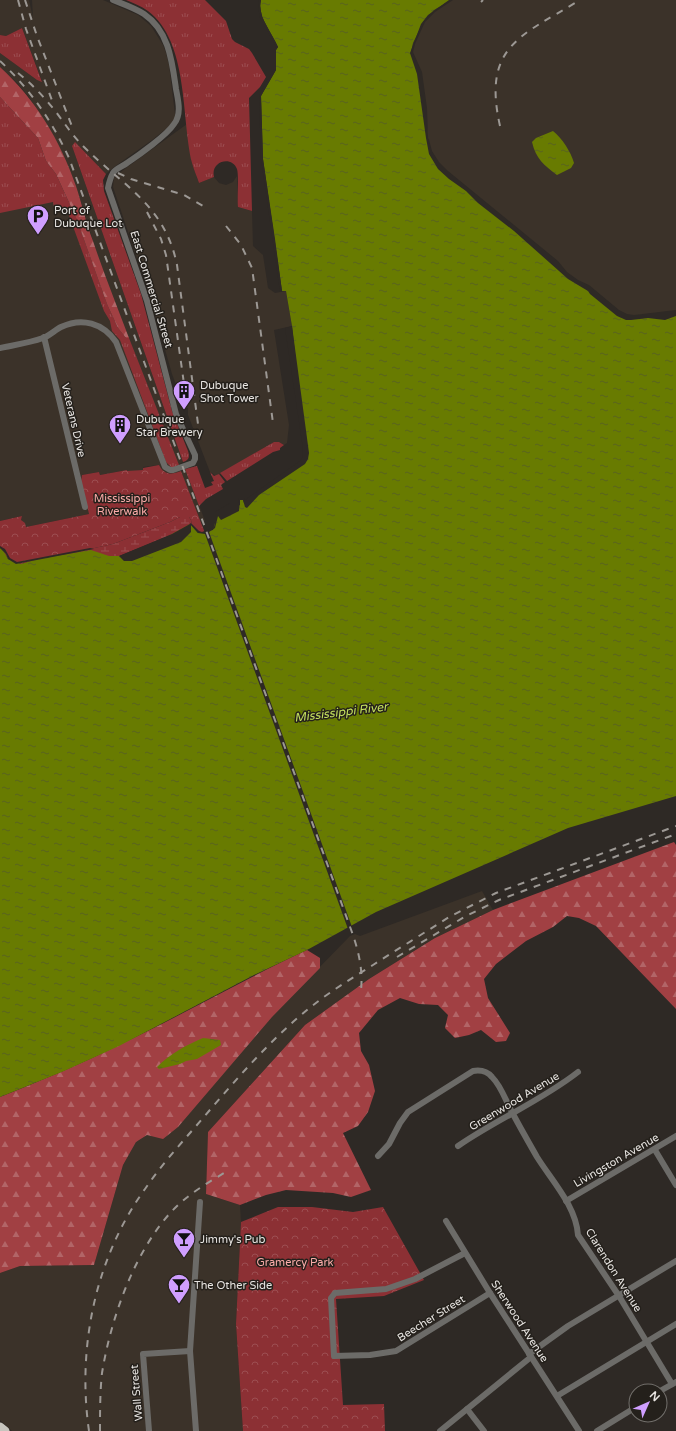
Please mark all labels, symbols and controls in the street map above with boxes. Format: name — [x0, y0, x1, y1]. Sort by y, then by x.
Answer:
parking icon: Port of Dubuque Lot — [25, 203, 51, 236]
place label: Port of Dubuque Lot — [54, 204, 122, 230]
street label: East Commercial Street — [127, 229, 176, 349]
building icon: Dubuque Shot Tower — [171, 378, 197, 411]
place label: Dubuque Shot Tower — [200, 379, 260, 405]
street label: Veterans Drive — [59, 382, 88, 459]
building icon: Dubuque Star Brewery — [107, 412, 133, 445]
place label: Dubuque Star Brewery — [136, 413, 203, 439]
park label: Mississippi Riverwalk — [94, 492, 150, 518]
water label: Mississippi River — [294, 699, 390, 725]
street label: Greenwood Avenue — [467, 1069, 562, 1133]
street label: Livingston Avenue — [571, 1131, 661, 1190]
bar icon: Jimmy's Pub — [171, 1226, 197, 1259]
street label: Clarendon Avenue — [583, 1226, 645, 1314]
place label: Jimmy's Pub — [200, 1233, 265, 1246]
park label: Gramercy Park — [256, 1256, 334, 1269]
bar icon: The Other Side — [166, 1272, 192, 1305]
street label: Sherwood Avenue — [488, 1278, 551, 1365]
place label: The Other Side — [194, 1279, 272, 1292]
street label: Beecher Street — [395, 1292, 467, 1344]
street label: Wall Street — [128, 1364, 145, 1422]
north arrow — [628, 1383, 668, 1423]
text: N — [647, 1389, 662, 1404]

